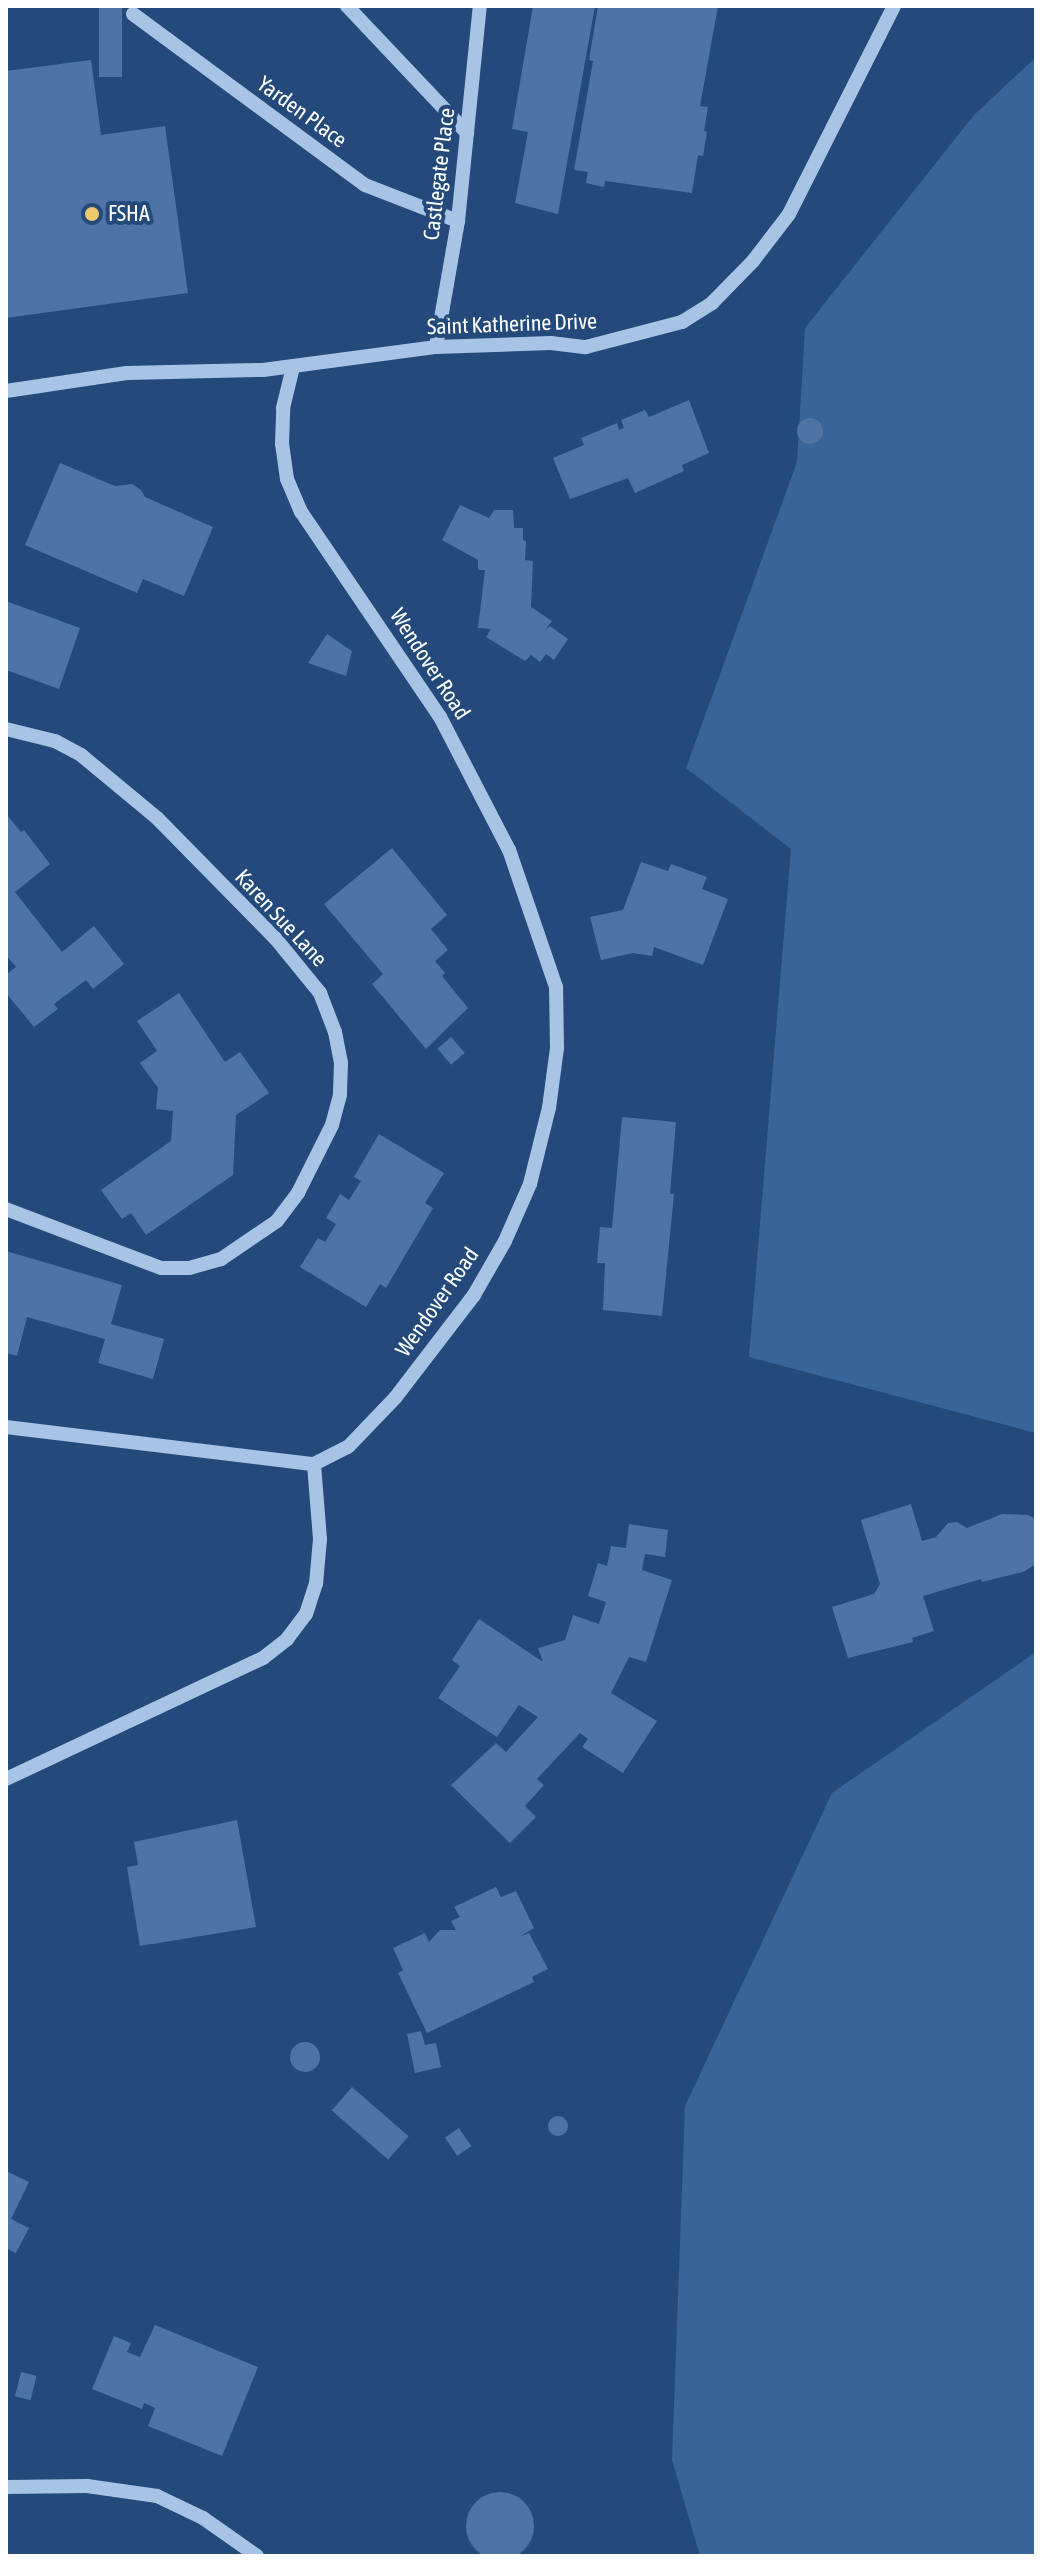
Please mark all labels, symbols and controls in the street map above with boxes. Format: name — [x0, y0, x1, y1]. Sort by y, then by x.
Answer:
street label: Yarden Place — [252, 71, 352, 153]
street label: Castlegate Place — [418, 106, 460, 242]
place label: FSHA — [108, 201, 150, 227]
marker: FSHA — [83, 205, 101, 223]
street label: Saint Katherine Drive — [427, 308, 597, 340]
street label: Wendover Road — [384, 604, 476, 724]
street label: Karen Sue Lane — [229, 864, 333, 972]
street label: Wendover Road — [390, 1242, 484, 1362]

